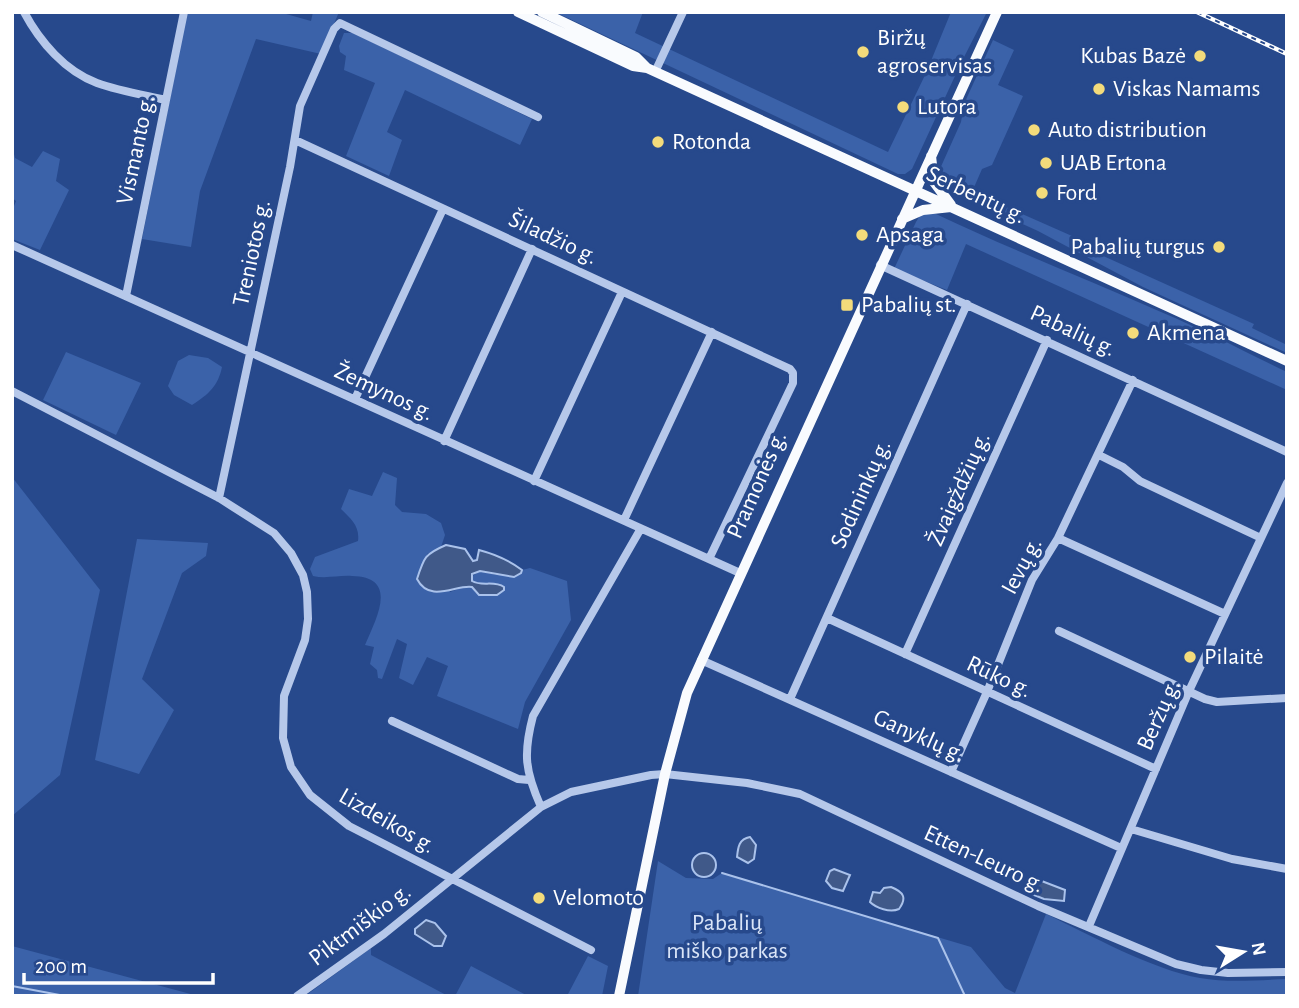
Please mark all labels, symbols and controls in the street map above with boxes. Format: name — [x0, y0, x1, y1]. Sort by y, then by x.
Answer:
place label: Biržų agroservisas — [877, 26, 992, 78]
marker: Biržų agroservisas — [855, 44, 871, 60]
place label: Kubas Bazė — [1080, 44, 1186, 68]
marker: Kubas Bazė — [1192, 48, 1208, 64]
place label: Viskas Namams — [1113, 77, 1261, 101]
marker: Viskas Namams — [1091, 81, 1107, 97]
street label: Vismanto g. — [113, 93, 159, 207]
place label: Lutora — [917, 95, 977, 119]
marker: Lutora — [895, 99, 911, 115]
place label: Auto distribution — [1048, 118, 1207, 142]
marker: Auto distribution — [1026, 122, 1042, 138]
place label: Rotonda — [672, 130, 751, 154]
marker: Rotonda — [650, 134, 666, 150]
place label: UAB Ertona — [1060, 151, 1167, 175]
marker: UAB Ertona — [1038, 155, 1054, 171]
street label: Serbentų g. — [923, 162, 1029, 228]
place label: Ford — [1056, 181, 1097, 205]
marker: Ford — [1034, 185, 1050, 201]
street label: Treniotos g. — [229, 198, 275, 308]
street label: Šiladžio g. — [505, 206, 602, 269]
place label: Apsaga — [876, 223, 944, 247]
marker: Apsaga — [854, 227, 870, 243]
place label: Pabalių turgus — [1070, 235, 1205, 259]
marker: Pabalių turgus — [1211, 239, 1227, 255]
place label: Pabalių st. — [861, 293, 957, 317]
marker: Pabalių st. — [839, 297, 855, 313]
street label: Pabalių g. — [1026, 301, 1120, 361]
place label: Akmena — [1147, 321, 1226, 345]
marker: Akmena — [1125, 325, 1141, 341]
street label: Žemynos g. — [331, 358, 438, 425]
street label: Pramonės g. — [723, 428, 791, 542]
street label: Žvaigždžių g. — [922, 428, 995, 549]
street label: Sodininkų g. — [826, 436, 896, 552]
street label: Ievų g. — [997, 534, 1047, 598]
place label: Pilaitė — [1204, 645, 1264, 669]
marker: Pilaitė — [1182, 649, 1198, 665]
street label: Rūko g. — [963, 652, 1035, 702]
street label: Beržų g. — [1133, 676, 1185, 754]
street label: Ganyklų g. — [870, 705, 968, 767]
street label: Lizdeikos g. — [335, 784, 439, 858]
street label: Etten-Leuro g. — [920, 821, 1048, 897]
street label: Piktmiškio g. — [305, 879, 415, 971]
place label: Velomoto — [553, 886, 644, 910]
marker: Velomoto — [531, 890, 547, 906]
park label: Pabalių miško parkas — [666, 911, 788, 963]
north arrow — [1208, 917, 1278, 987]
text: N — [1248, 941, 1269, 957]
scale bar — [24, 942, 214, 986]
text: 200 m — [35, 956, 87, 977]

